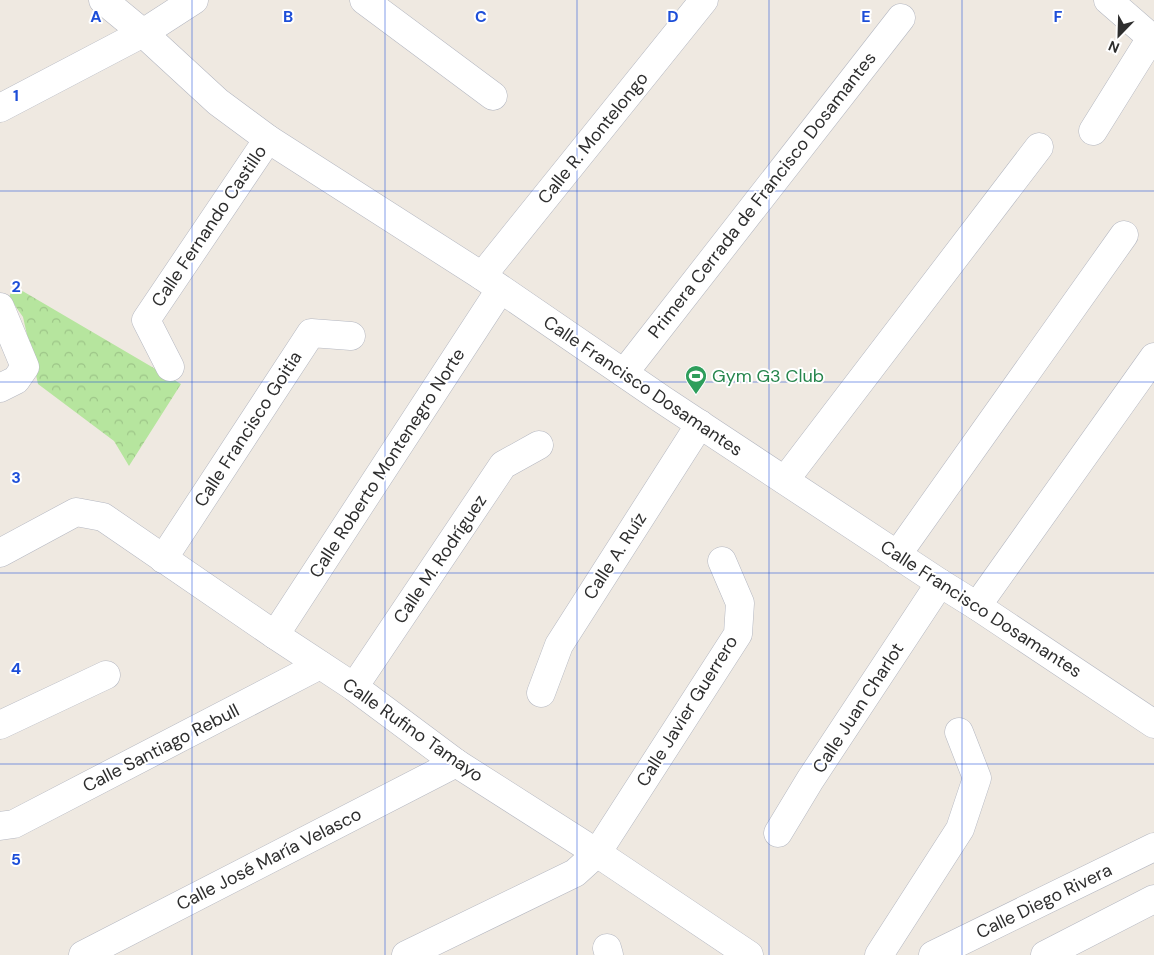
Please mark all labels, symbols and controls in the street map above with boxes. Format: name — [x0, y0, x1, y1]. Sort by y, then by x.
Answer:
text: A — [90, 6, 102, 27]
text: B — [283, 6, 293, 27]
text: C — [475, 6, 487, 27]
text: D — [667, 6, 679, 27]
text: E — [861, 6, 871, 27]
text: F — [1054, 6, 1063, 27]
north arrow — [1094, 10, 1144, 60]
text: N — [1106, 37, 1122, 57]
street label: Primera Cerrada de Francisco Dosamantes — [643, 47, 881, 343]
street label: Calle R. Montelongo — [532, 67, 654, 209]
text: 1 — [13, 85, 19, 106]
street label: Calle Fernando Castillo — [146, 140, 272, 312]
text: 2 — [11, 276, 21, 297]
street label: Calle Francisco Dosamantes — [539, 310, 747, 462]
street label: Calle Roberto Montenegro Norte — [304, 344, 470, 582]
street label: Calle Francisco Goitia — [189, 346, 307, 512]
sports icon: Gym G3 Club — [684, 364, 708, 395]
place label: Gym G3 Club — [712, 364, 824, 388]
text: 3 — [11, 467, 21, 488]
street label: Calle M. Rodríguez — [388, 490, 492, 628]
street label: Calle A. Ruíz — [578, 508, 652, 604]
street label: Calle Francisco Dosamantes — [876, 535, 1086, 683]
street label: Calle Javier Guerrero — [631, 631, 743, 791]
street label: Calle Juan Charlot — [807, 638, 909, 778]
text: 4 — [11, 658, 21, 679]
street label: Calle Rufino Tamayo — [338, 672, 488, 788]
street label: Calle Santiago Rebull — [79, 698, 243, 798]
street label: Calle José María Velasco — [172, 802, 366, 916]
text: 5 — [11, 849, 21, 870]
street label: Calle Diego Rivera — [972, 858, 1116, 944]

